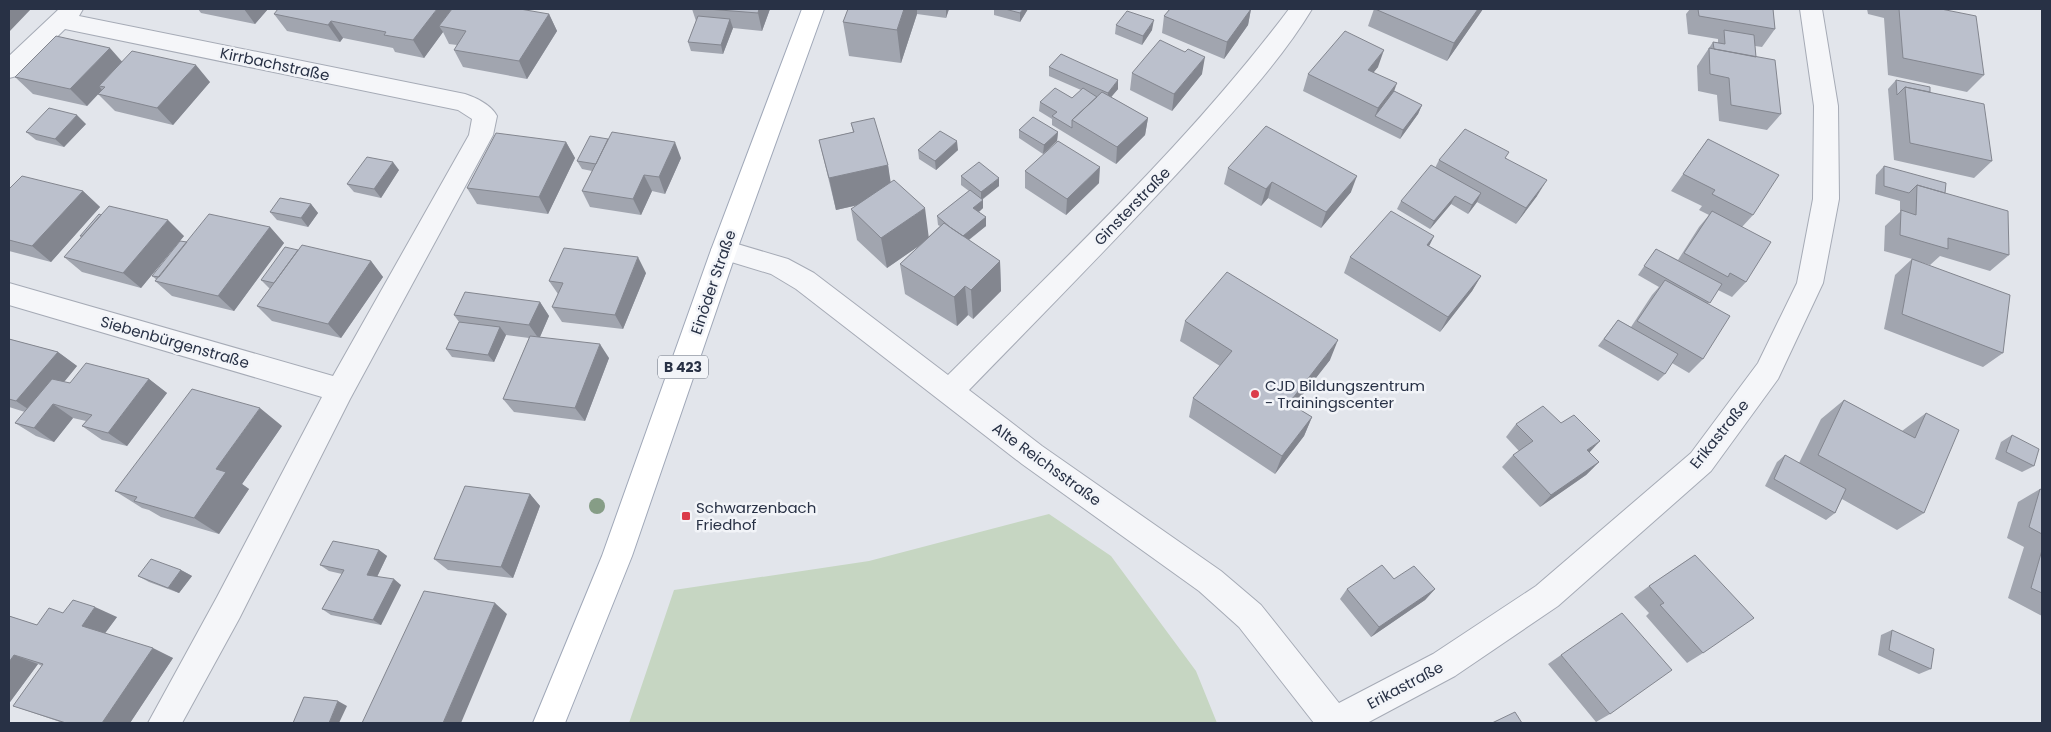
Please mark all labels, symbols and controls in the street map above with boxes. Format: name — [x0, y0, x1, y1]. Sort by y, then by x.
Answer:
street label: Kirrbachstraße — [218, 42, 332, 86]
street label: Ginsterstraße — [1089, 162, 1175, 250]
street label: Einöder Straße — [685, 227, 741, 337]
street label: Siebenbürgenstraße — [98, 311, 252, 373]
road number: B 423 — [658, 356, 708, 378]
place label: CJD Bildungszentrum - Trainingscenter — [1265, 375, 1425, 413]
marker: CJD Bildungszentrum - Trainingscenter — [1249, 388, 1261, 400]
street label: Erikastraße — [1685, 395, 1753, 473]
street label: Alte Reichsstraße — [988, 417, 1106, 511]
place label: Schwarzenbach Friedhof — [696, 497, 816, 535]
marker: Schwarzenbach Friedhof — [680, 510, 692, 522]
street label: Erikastraße — [1363, 656, 1447, 714]

